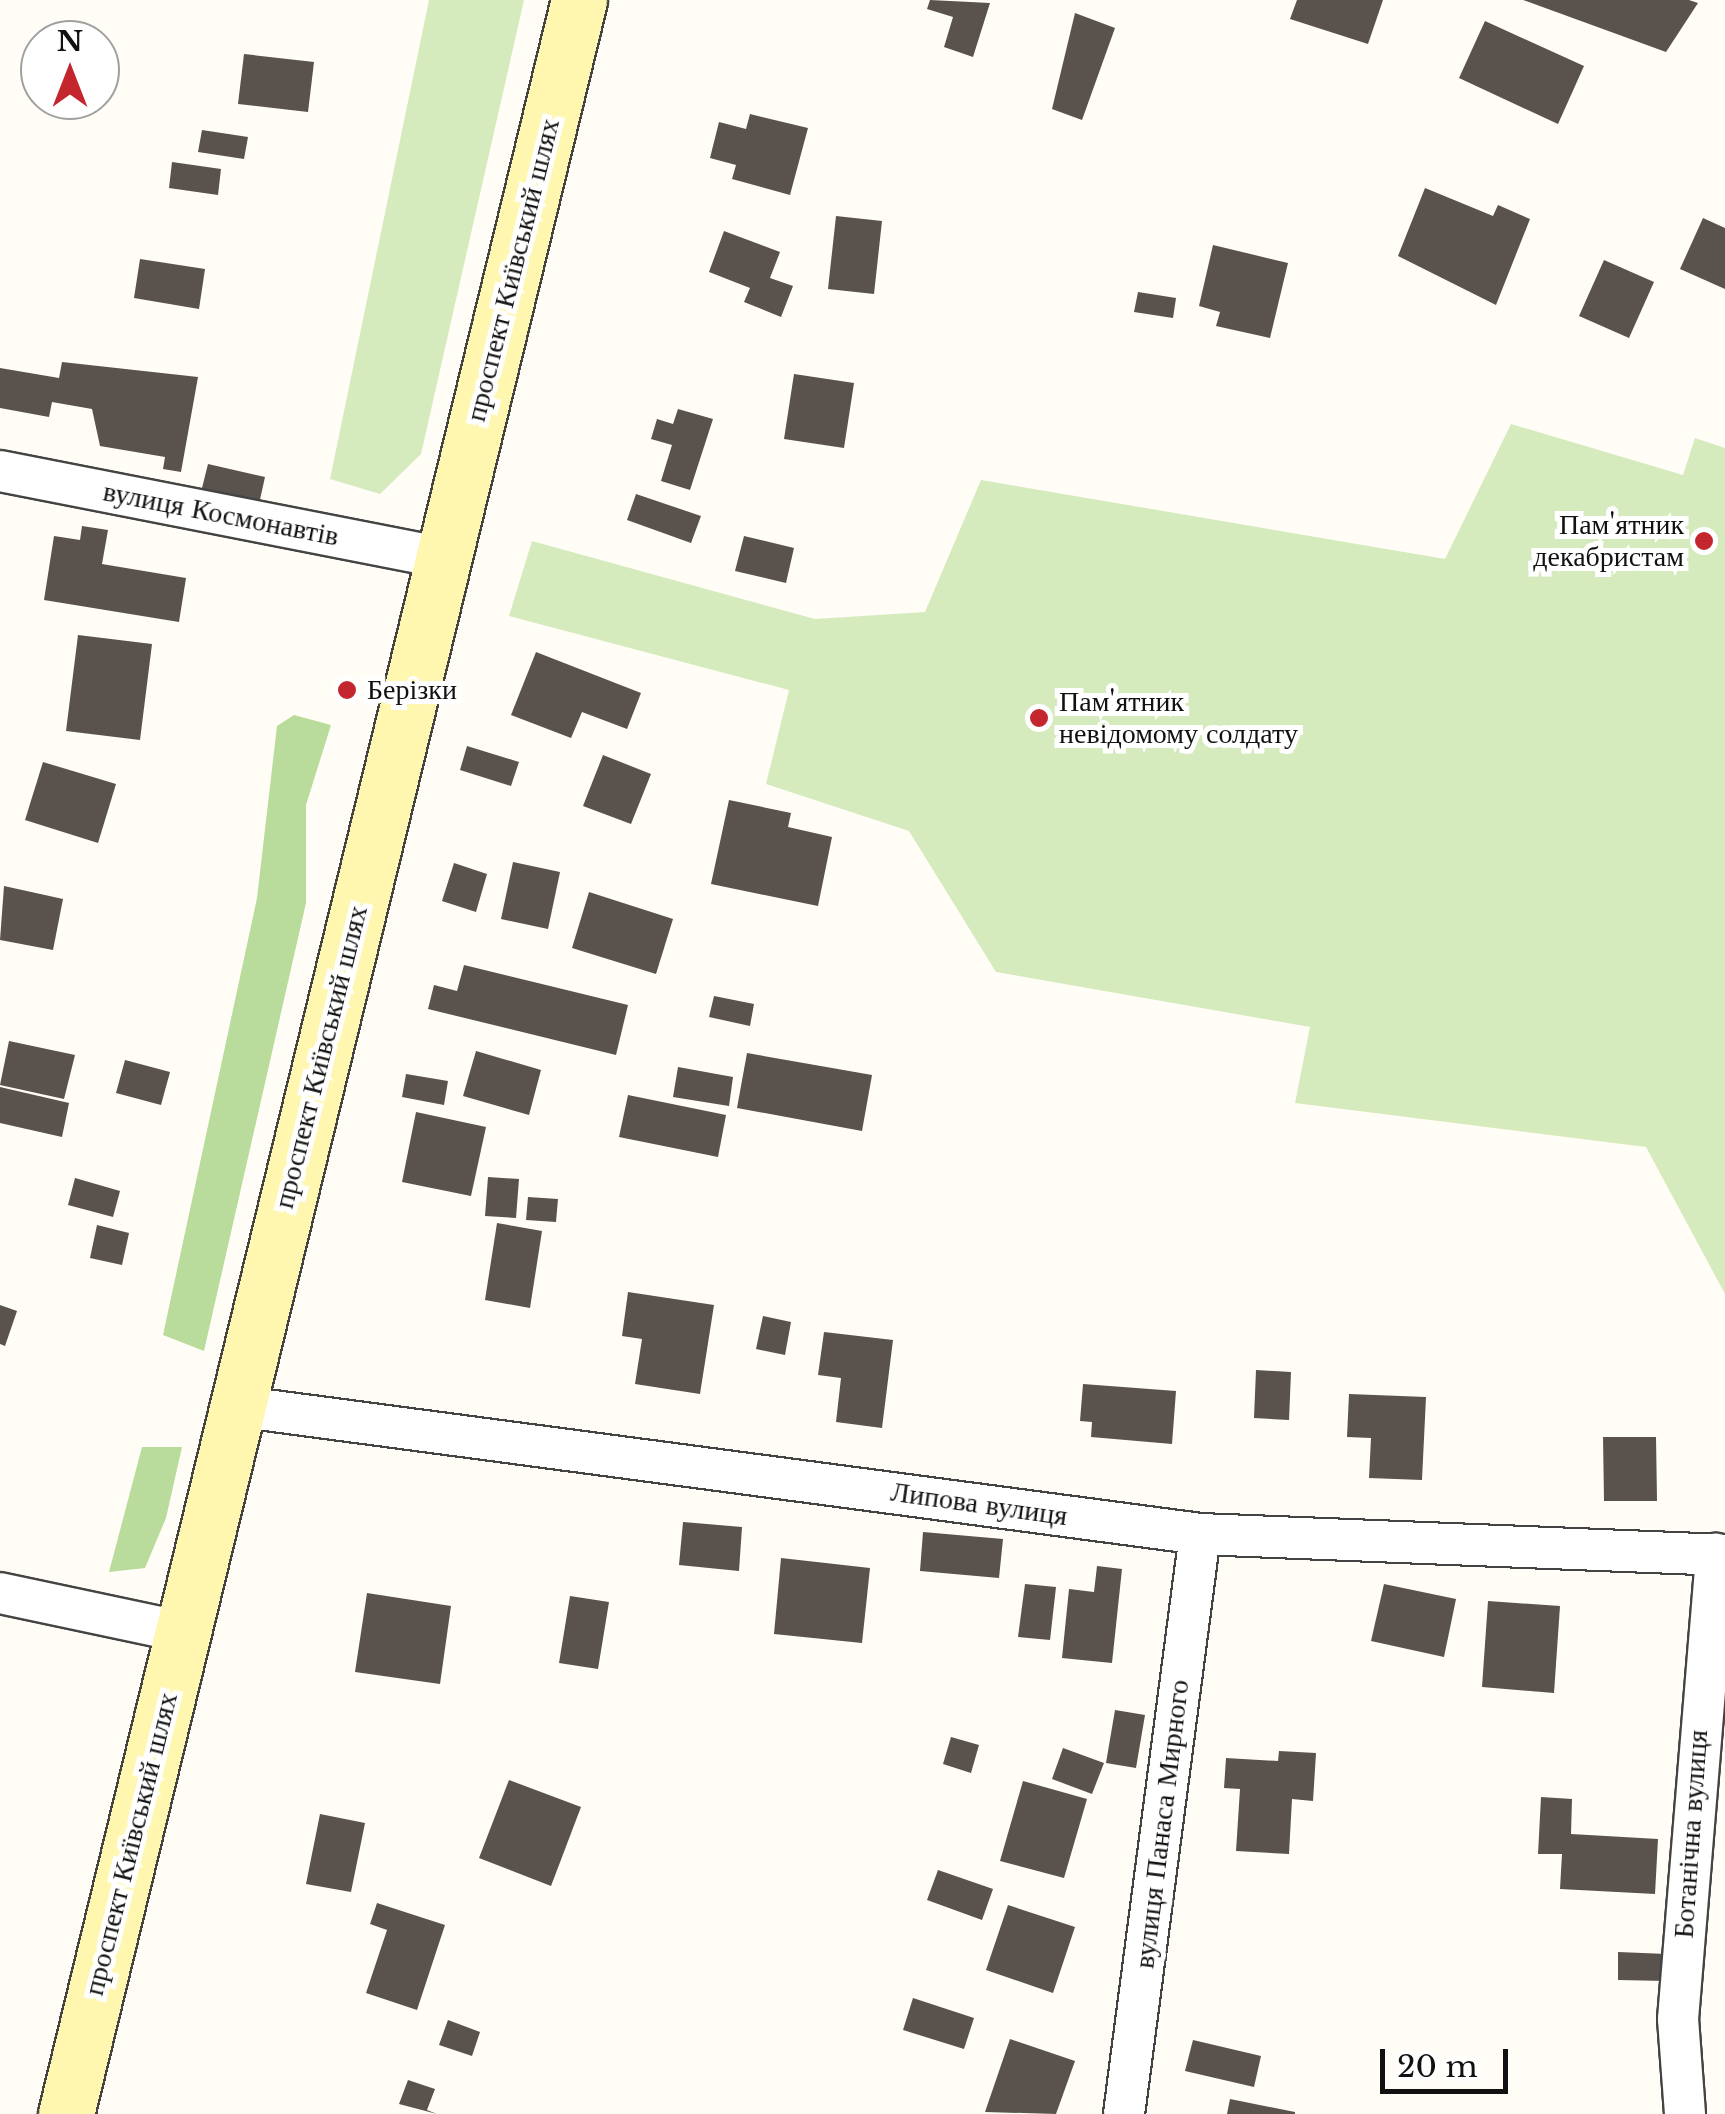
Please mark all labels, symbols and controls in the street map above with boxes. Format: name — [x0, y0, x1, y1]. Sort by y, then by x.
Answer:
north arrow — [20, 20, 120, 120]
text: N — [57, 24, 83, 59]
street label: проспект Київський шлях — [459, 115, 567, 425]
street label: вулиця Космонавтів — [100, 475, 342, 553]
place label: Пам'ятник декабристам — [1533, 508, 1684, 574]
marker: Пам'ятник декабристам — [1693, 530, 1715, 552]
place label: Берізки — [367, 673, 457, 707]
marker: Берізки — [336, 679, 358, 701]
place label: Пам'ятник невідомому солдату — [1059, 685, 1298, 751]
marker: Пам'ятник невідомому солдату — [1028, 707, 1050, 729]
street label: проспект Київський шлях — [267, 902, 375, 1212]
street label: Липова вулиця — [888, 1475, 1070, 1533]
street label: вулиця Панаса Мирного — [1128, 1678, 1196, 1970]
street label: проспект Київський шлях — [77, 1689, 185, 1999]
street label: Ботанічна вулиця — [1667, 1729, 1715, 1939]
scale bar — [1385, 2029, 1512, 2091]
text: 20 m — [1397, 2048, 1478, 2085]

